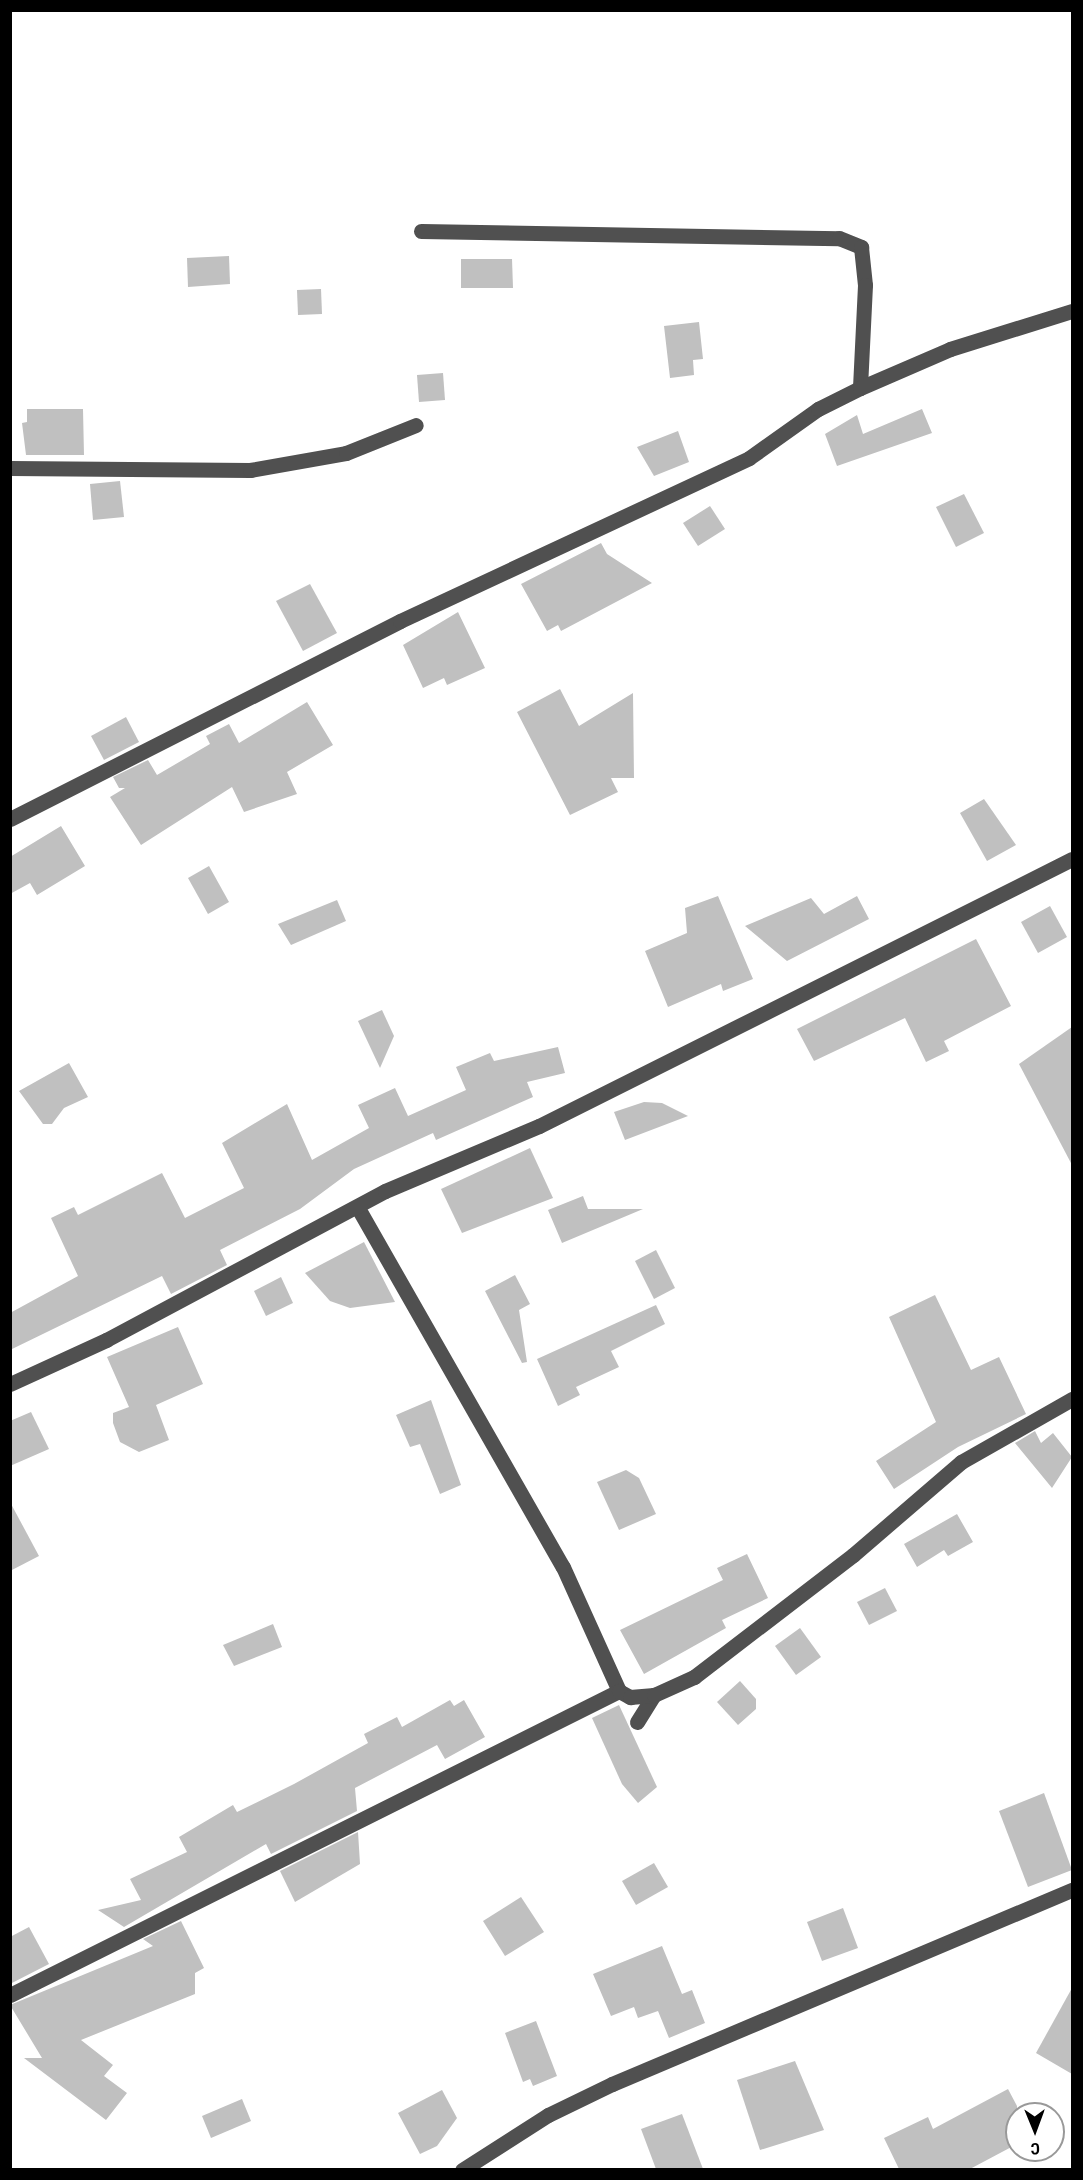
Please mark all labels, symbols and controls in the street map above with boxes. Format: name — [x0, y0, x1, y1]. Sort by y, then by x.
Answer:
north arrow — [1005, 2102, 1065, 2162]
text: С — [1031, 2139, 1040, 2158]

